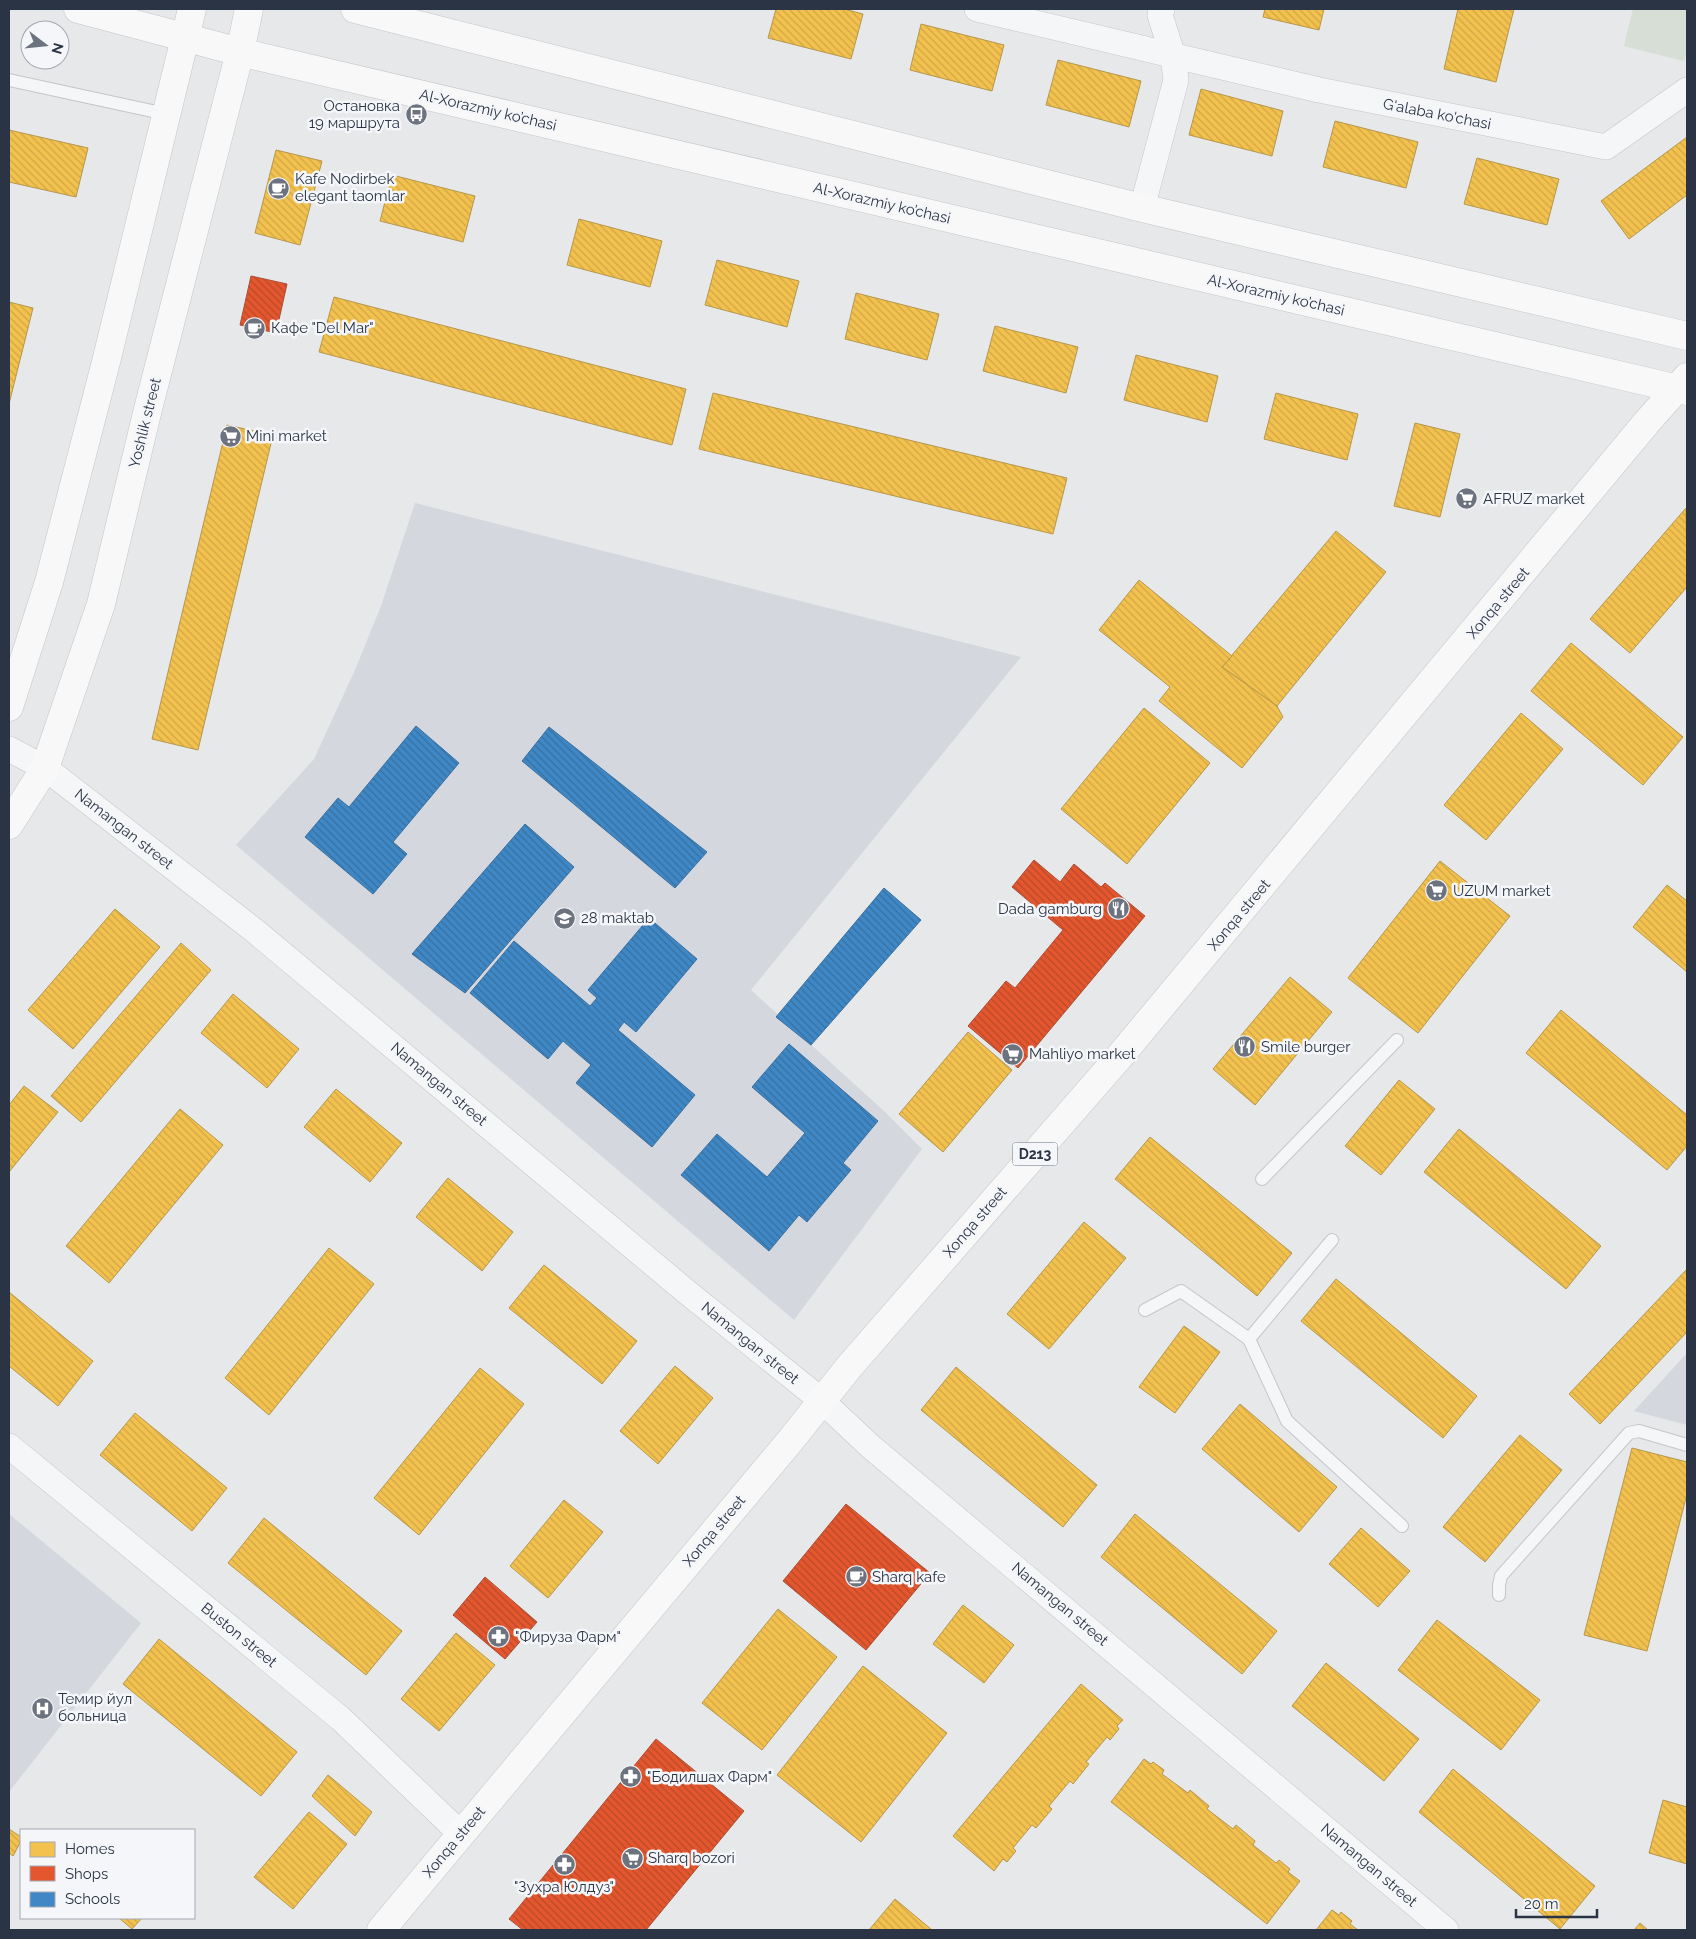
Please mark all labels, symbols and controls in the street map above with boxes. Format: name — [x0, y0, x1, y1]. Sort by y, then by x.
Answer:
north arrow — [20, 20, 70, 70]
text: N — [48, 41, 67, 56]
street label: Al-Xorazmiy ko’chasi — [418, 85, 558, 135]
street label: G'alaba ko'chasi — [1381, 95, 1493, 133]
place label: Остановка 19 маршрута — [309, 97, 400, 132]
bus stop icon: Остановка 19 маршрута — [404, 103, 428, 127]
place label: Kafe Nodirbek elegant taomlar — [295, 170, 406, 205]
cafe icon: Kafe Nodirbek elegant taomlar — [267, 176, 291, 200]
street label: Al-Xorazmiy ko’chasi — [812, 178, 952, 228]
street label: Al-Xorazmiy ko’chasi — [1206, 270, 1346, 320]
cafe icon: Кафе "Del Mar" — [243, 316, 267, 340]
place label: Кафе "Del Mar" — [271, 319, 374, 337]
street label: Yoshlik street — [125, 376, 165, 470]
supermarket icon: Mini market — [218, 424, 242, 448]
place label: Mini market — [246, 427, 327, 445]
supermarket icon: AFRUZ market — [1455, 487, 1479, 511]
place label: AFRUZ market — [1483, 490, 1585, 508]
street label: Xonqa street — [1463, 564, 1533, 642]
street label: Namangan street — [71, 785, 177, 873]
street label: Xonqa street — [1204, 876, 1274, 954]
supermarket icon: UZUM market — [1425, 879, 1449, 903]
place label: UZUM market — [1453, 882, 1551, 900]
restaurant icon: Dada gamburg — [1106, 897, 1130, 921]
place label: Dada gamburg — [998, 900, 1102, 918]
school or university icon: 28 maktab — [553, 906, 577, 930]
place label: 28 maktab — [581, 909, 654, 927]
restaurant icon: Smile burger — [1233, 1035, 1257, 1059]
street label: Namangan street — [387, 1038, 491, 1130]
place label: Smile burger — [1261, 1038, 1351, 1056]
supermarket icon: Mahliyo market — [1001, 1042, 1025, 1066]
place label: Mahliyo market — [1029, 1045, 1135, 1063]
road number: D213 — [1012, 1142, 1058, 1166]
street label: Xonqa street — [939, 1183, 1011, 1261]
street label: Namangan street — [698, 1298, 802, 1388]
street label: Xonqa street — [679, 1492, 749, 1570]
street label: Namangan street — [1008, 1558, 1112, 1650]
cafe icon: Sharq kafe — [844, 1565, 868, 1589]
place label: Sharq kafe — [872, 1568, 946, 1586]
street label: Buston street — [197, 1599, 281, 1671]
pharmacy icon: "Фируза Фарм" — [487, 1625, 511, 1649]
place label: "Фируза Фарм" — [515, 1628, 621, 1646]
place label: Темир йул больница — [58, 1690, 132, 1725]
hospital icon: Темир йул больница — [30, 1696, 54, 1720]
pharmacy icon: "Бодилшах Фарм" — [619, 1765, 643, 1789]
place label: "Бодилшах Фарм" — [647, 1768, 772, 1786]
street label: Xonqa street — [419, 1803, 489, 1881]
street label: Namangan street — [1317, 1819, 1421, 1911]
legend — [20, 1829, 195, 1919]
text: Homes — [65, 1840, 115, 1858]
supermarket icon: Sharq bozori — [620, 1846, 644, 1870]
place label: Sharq bozori — [648, 1849, 735, 1867]
pharmacy icon: "Зухра Юлдуз" — [552, 1852, 576, 1876]
text: Shops — [65, 1865, 108, 1883]
place label: "Зухра Юлдуз" — [514, 1878, 614, 1896]
scale bar — [1516, 1886, 1597, 1918]
text: Schools — [65, 1890, 120, 1908]
text: 20 m — [1524, 1895, 1559, 1913]

